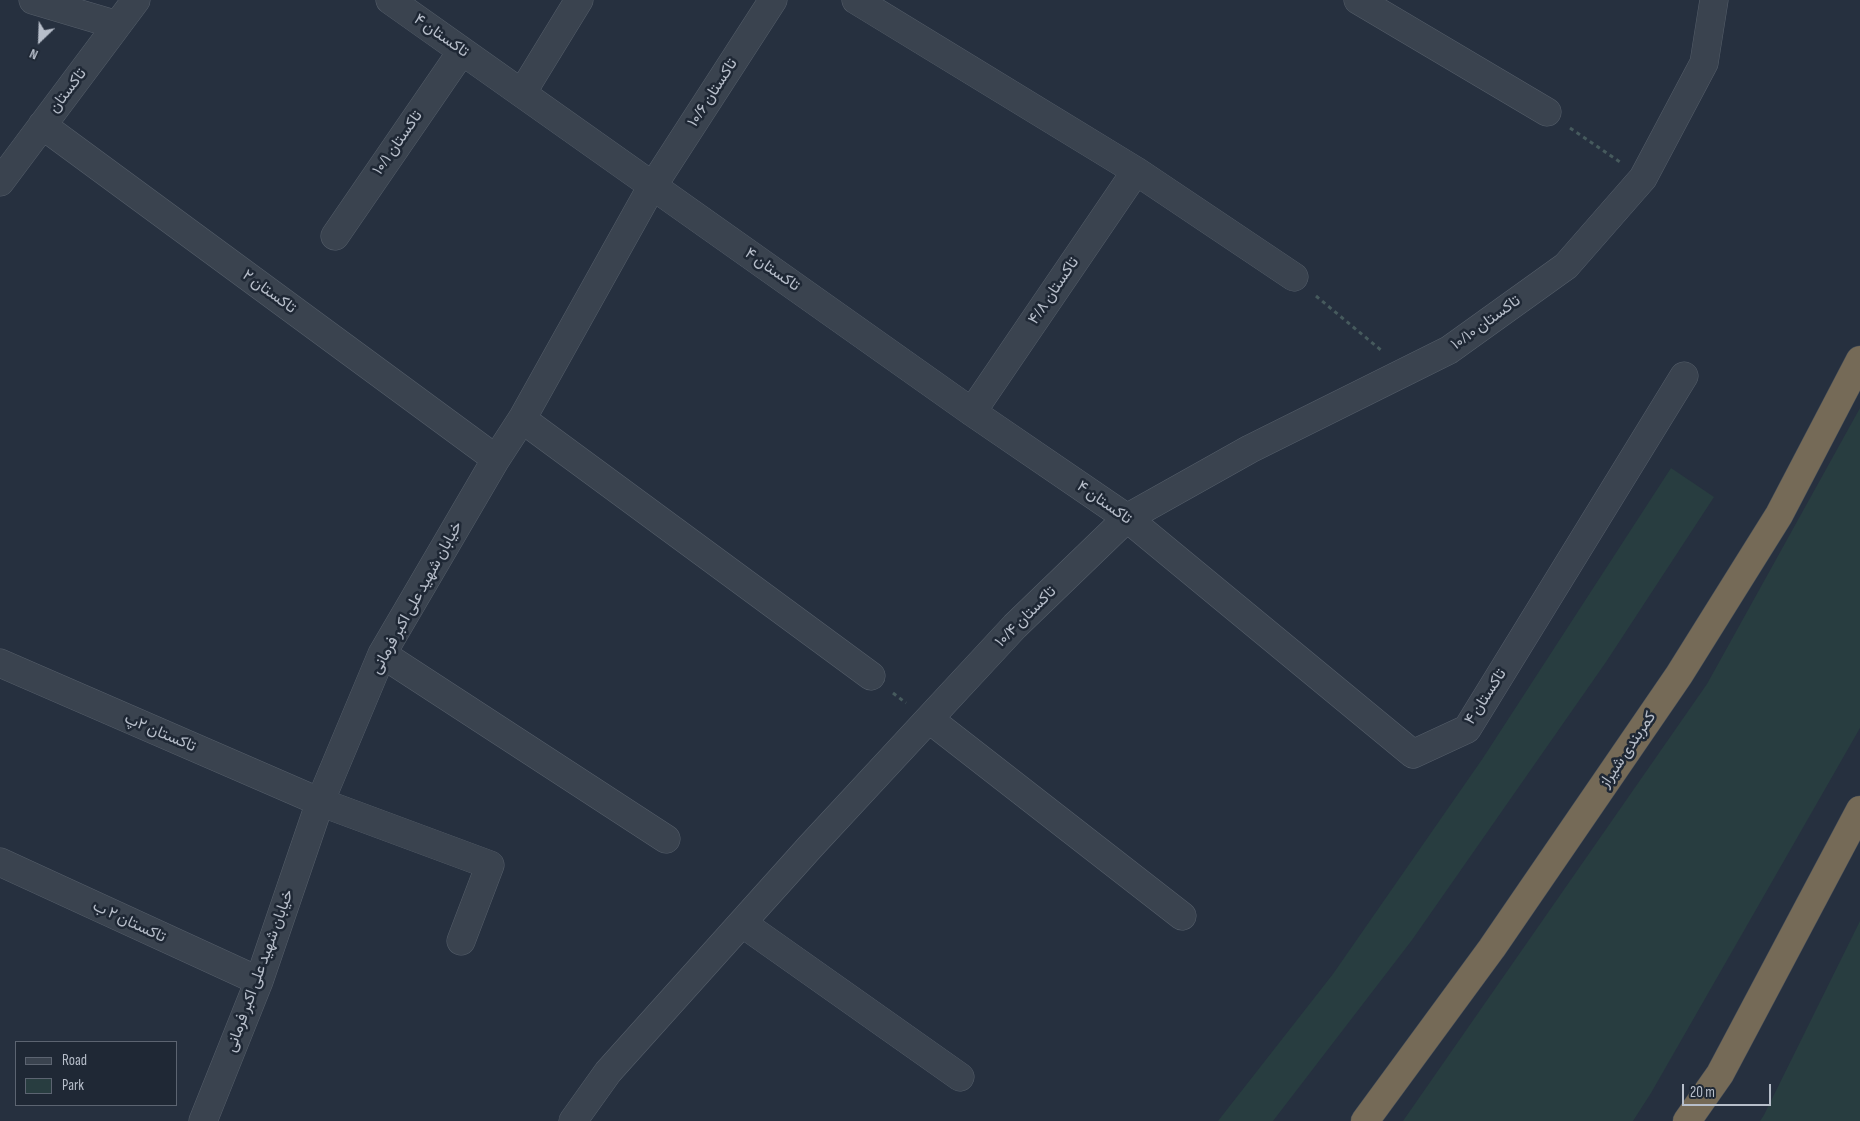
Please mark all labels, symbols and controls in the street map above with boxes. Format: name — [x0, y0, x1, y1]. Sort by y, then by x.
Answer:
street label: تاکستان ۴ — [410, 10, 472, 62]
north arrow — [15, 15, 65, 65]
text: N — [27, 45, 41, 63]
street label: تاکستان ۱۰/۶ — [684, 55, 742, 131]
street label: تاکستان — [45, 65, 91, 117]
street label: تاکستان ۱۰/۱ — [369, 107, 427, 179]
street label: تاکستان ۴ — [741, 244, 803, 296]
street label: تاکستان ۴/۸ — [1025, 254, 1083, 328]
street label: تاکستان ۲ — [238, 266, 300, 318]
street label: تاکستان ۱۰/۱۰ — [1448, 291, 1524, 355]
street label: تاکستان ۴ — [1073, 477, 1135, 529]
street label: خیابان شهید علی اکبر فرمانی — [367, 518, 467, 678]
street label: تاکستان ۱۰/۴ — [991, 582, 1061, 652]
street label: تاکستان ۴ — [1461, 665, 1511, 729]
street label: کمربندی شیراز — [1596, 708, 1660, 792]
street label: تاکستان ۲پ — [121, 709, 199, 757]
street label: خیابان شهید علی اکبر فرمانی — [222, 887, 298, 1055]
street label: تاکستان ۲ ب — [89, 897, 169, 947]
legend — [15, 1041, 178, 1106]
text: Road — [62, 1051, 87, 1070]
scale bar — [1685, 1074, 1774, 1106]
text: Park — [62, 1076, 84, 1095]
text: 20 m — [1690, 1083, 1715, 1102]

